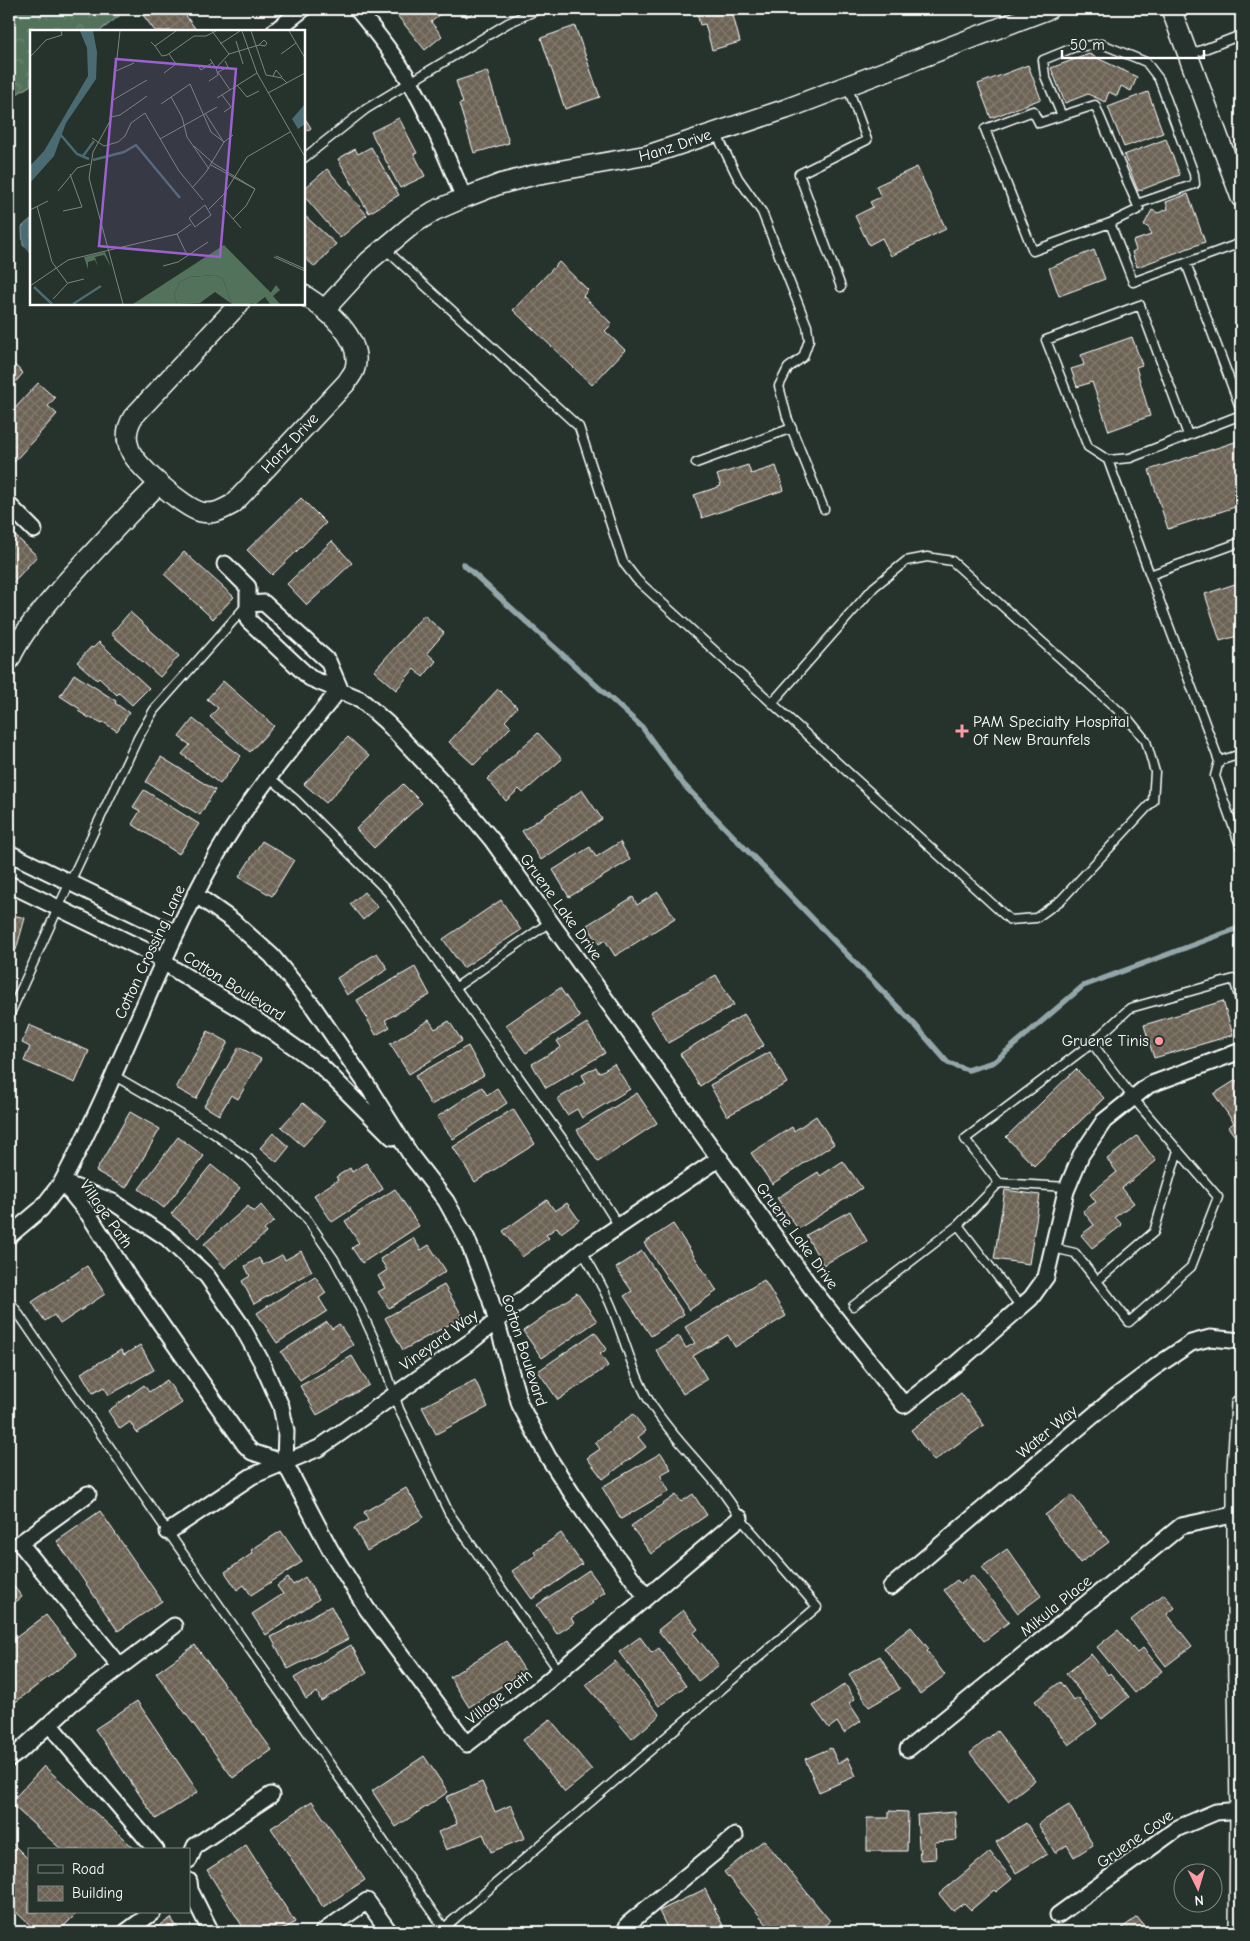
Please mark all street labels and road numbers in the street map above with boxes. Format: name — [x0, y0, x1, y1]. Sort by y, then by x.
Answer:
street label: Hanz Drive — [637, 126, 714, 165]
street label: Hanz Drive — [257, 410, 322, 477]
street label: Gruene Lake Drive — [516, 850, 606, 964]
street label: Cotton Crossing Lane — [111, 882, 189, 1022]
street label: Cotton Boulevard — [180, 947, 288, 1025]
street label: Village Path — [76, 1176, 136, 1252]
street label: Gruene Lake Drive — [752, 1179, 842, 1293]
street label: Cotton Boulevard — [497, 1292, 551, 1408]
street label: Vineyard Way — [396, 1305, 482, 1374]
street label: Water Way — [1013, 1401, 1081, 1462]
street label: Mikula Place — [1017, 1572, 1095, 1640]
street label: Village Path — [462, 1666, 536, 1728]
street label: Gruene Cove — [1094, 1806, 1176, 1872]

